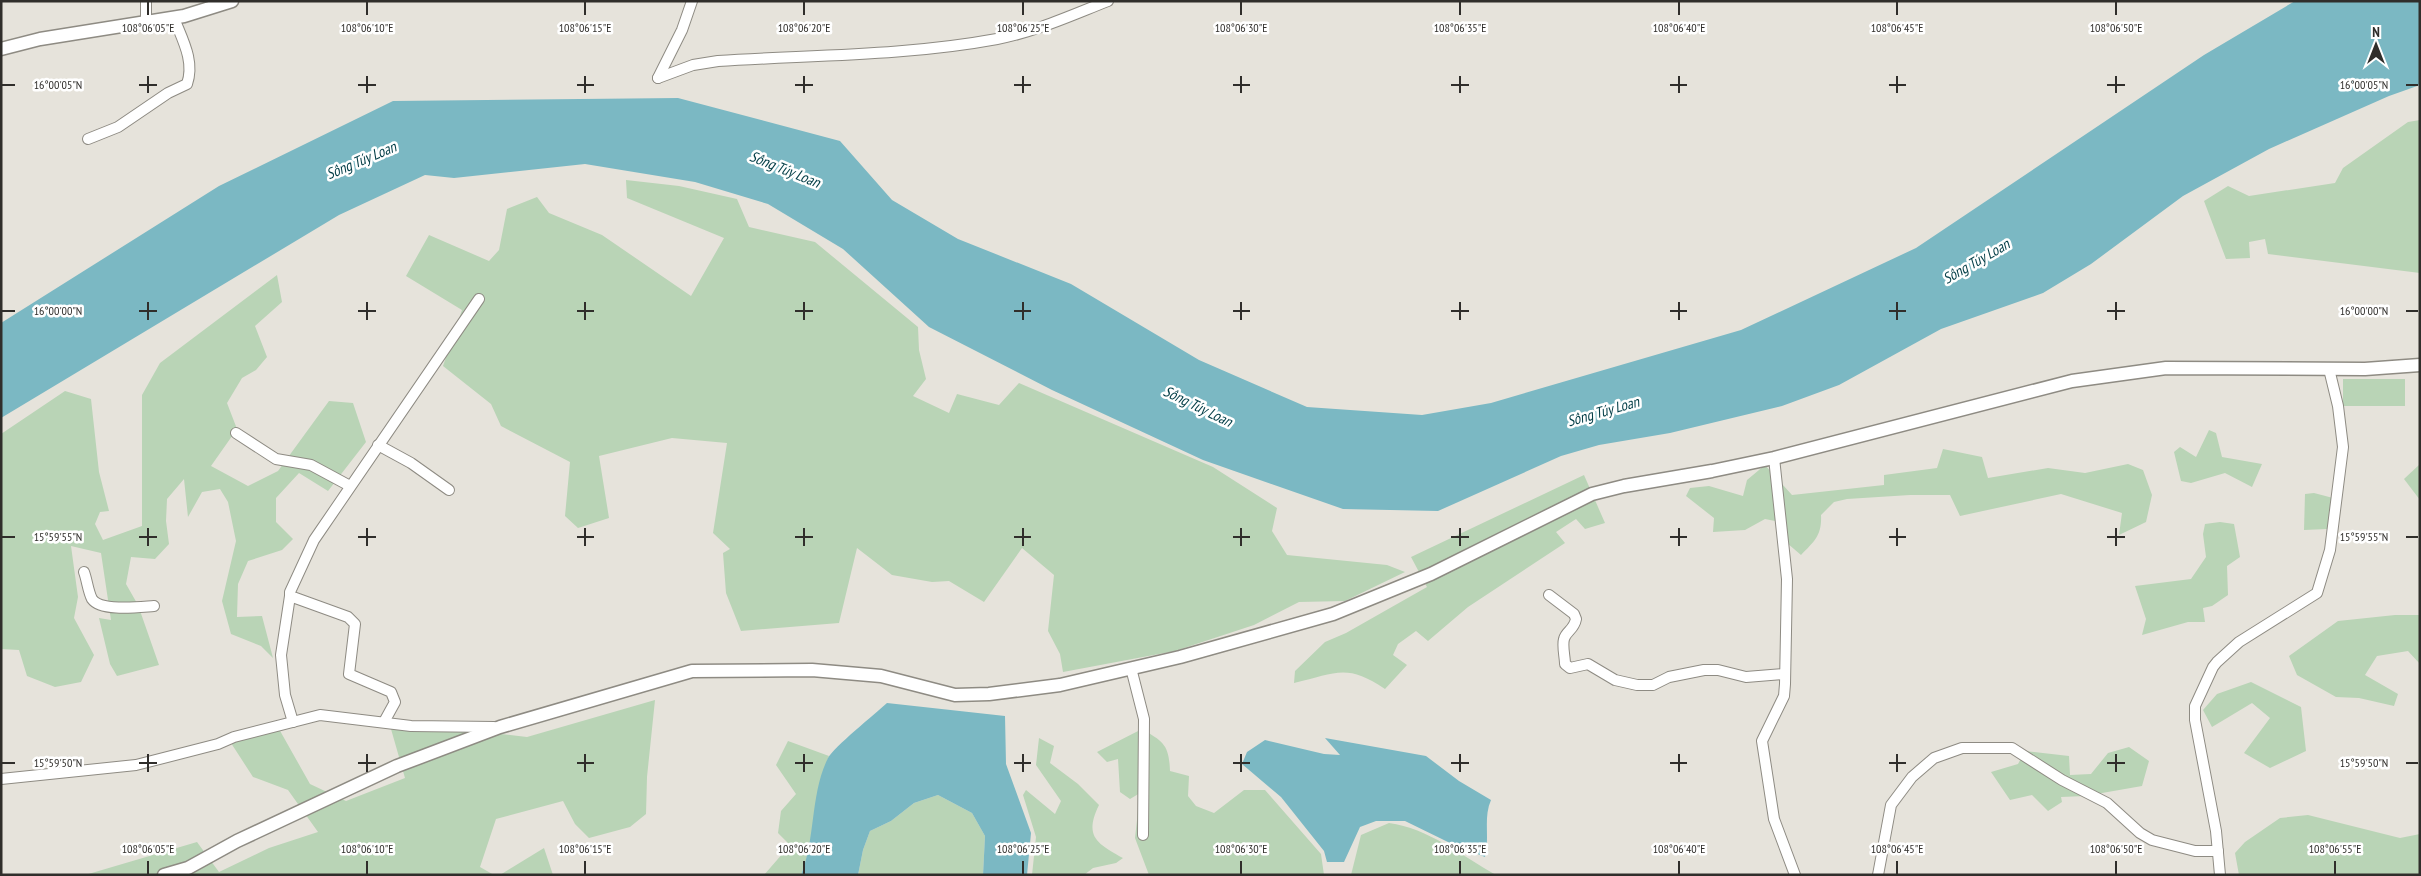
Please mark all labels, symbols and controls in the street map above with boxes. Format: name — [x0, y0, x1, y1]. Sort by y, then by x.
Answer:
text: 108°06'05"E — [122, 20, 174, 35]
text: 108°06'10"E — [341, 20, 393, 35]
text: 108°06'15"E — [559, 20, 611, 35]
text: 108°06'20"E — [778, 20, 830, 35]
text: 108°06'25"E — [997, 20, 1049, 35]
text: 108°06'30"E — [1215, 20, 1267, 35]
text: 108°06'35"E — [1434, 20, 1486, 35]
text: 108°06'40"E — [1653, 20, 1705, 35]
text: 108°06'45"E — [1871, 20, 1923, 35]
text: 108°06'50"E — [2090, 20, 2142, 35]
north arrow — [2351, 20, 2401, 70]
text: N — [2372, 23, 2380, 41]
text: 16°00'05"N — [34, 77, 82, 92]
text: 16°00'05"N — [2340, 77, 2388, 92]
water label: Sông Túy Loan — [323, 136, 400, 183]
water label: Sông Túy Loan — [747, 146, 824, 192]
water label: Sông Túy Loan — [1939, 234, 2014, 288]
text: 16°00'00"N — [34, 303, 82, 318]
text: 16°00'00"N — [2340, 303, 2388, 318]
water label: Sông Túy Loan — [1161, 381, 1237, 431]
water label: Sông Túy Loan — [1565, 391, 1643, 430]
text: 15°59'55"N — [34, 529, 82, 544]
text: 15°59'55"N — [2340, 529, 2388, 544]
text: 15°59'50"N — [34, 755, 82, 770]
text: 15°59'50"N — [2340, 755, 2388, 770]
text: 108°06'05"E — [122, 841, 174, 856]
text: 108°06'10"E — [341, 841, 393, 856]
text: 108°06'15"E — [559, 841, 611, 856]
text: 108°06'20"E — [778, 841, 830, 856]
text: 108°06'25"E — [997, 841, 1049, 856]
text: 108°06'30"E — [1215, 841, 1267, 856]
text: 108°06'35"E — [1434, 841, 1486, 856]
text: 108°06'40"E — [1653, 841, 1705, 856]
text: 108°06'45"E — [1871, 841, 1923, 856]
text: 108°06'50"E — [2090, 841, 2142, 856]
text: 108°06'55"E — [2309, 841, 2361, 856]

